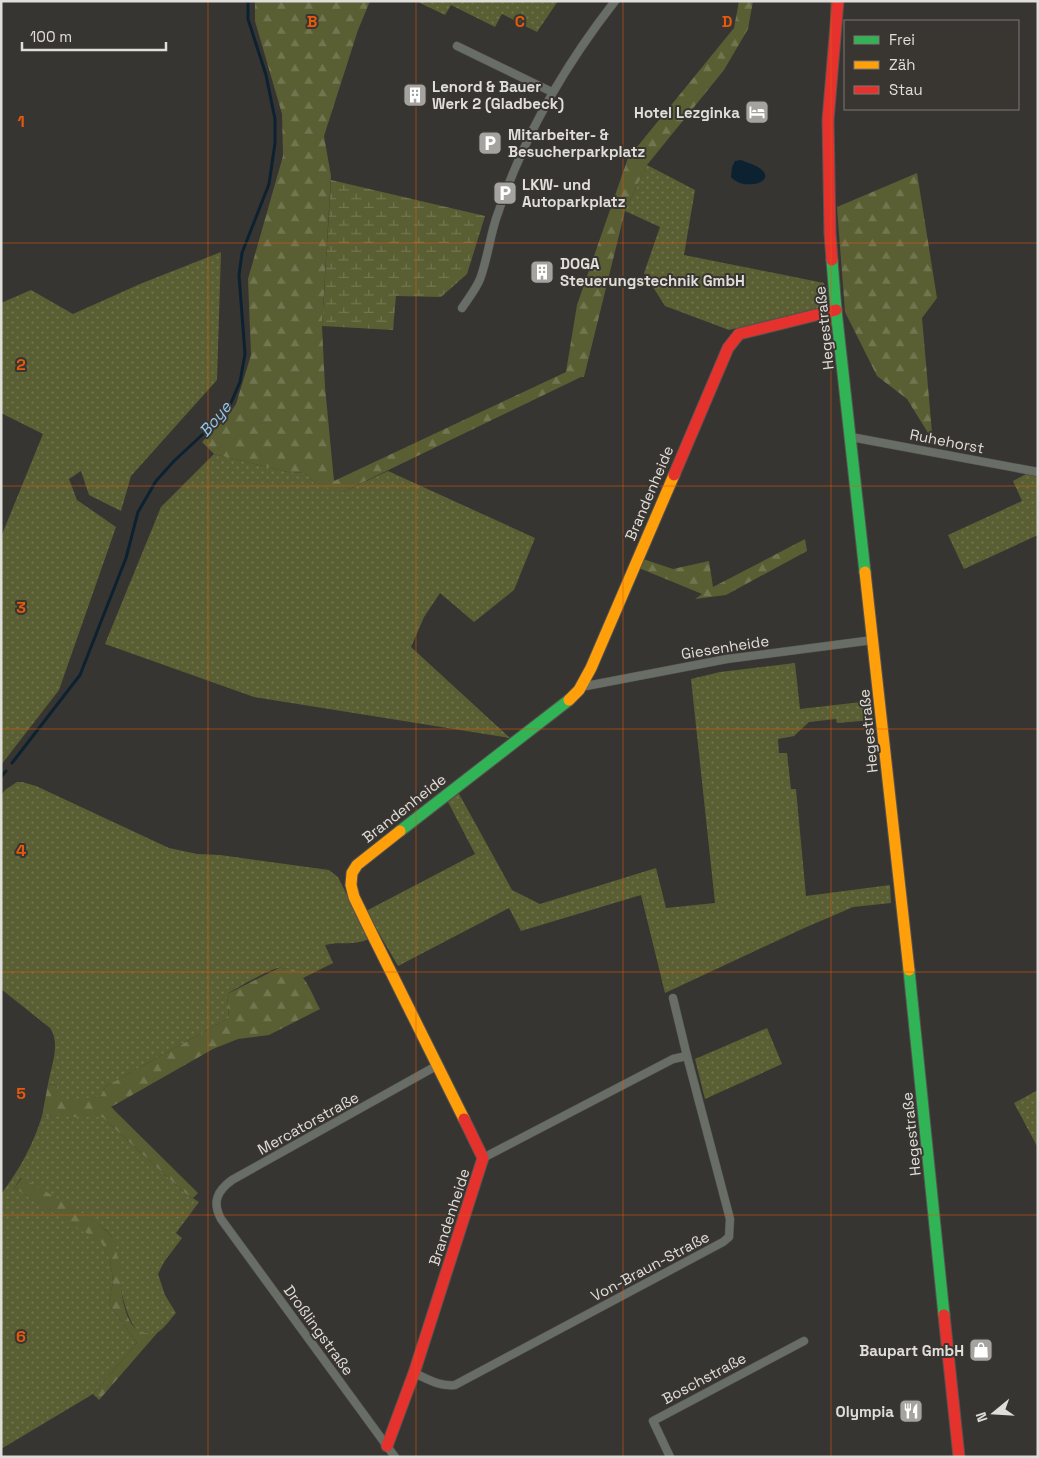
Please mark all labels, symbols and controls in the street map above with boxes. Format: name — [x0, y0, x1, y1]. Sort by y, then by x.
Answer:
text: B — [307, 11, 317, 32]
text: C — [515, 11, 525, 32]
text: D — [722, 11, 732, 32]
scale bar — [22, 20, 166, 52]
legend — [844, 20, 1019, 110]
text: 100 m — [30, 27, 72, 46]
text: Frei — [889, 30, 915, 49]
text: Zäh — [889, 55, 915, 74]
place label: Lenord & Bauer Werk 2 (Gladbeck) — [432, 77, 564, 113]
text: Stau — [889, 80, 923, 99]
building icon: Lenord & Bauer Werk 2 (Gladbeck) — [402, 82, 428, 108]
hotel icon: Hotel Lezginka — [744, 99, 770, 125]
place label: Hotel Lezginka — [634, 103, 740, 122]
text: 1 — [17, 111, 25, 132]
place label: Mitarbeiter- & Besucherparkplatz — [508, 125, 646, 161]
parking icon: Mitarbeiter- & Besucherparkplatz — [477, 130, 503, 156]
place label: LKW- und Autoparkplatz — [522, 175, 626, 211]
parking icon: LKW- und Autoparkplatz — [492, 180, 518, 206]
place label: DOGA Steuerungstechnik GmbH — [560, 254, 745, 290]
building icon: DOGA Steuerungstechnik GmbH — [529, 259, 555, 285]
street label: Hegestraße — [810, 285, 838, 371]
text: 2 — [16, 354, 26, 375]
water label: Boye — [194, 397, 236, 441]
street label: Ruhehorst — [908, 424, 986, 458]
street label: Brandenheide — [620, 443, 678, 543]
text: 3 — [16, 597, 26, 618]
street label: Giesenheide — [680, 631, 770, 663]
street label: Hegestraße — [854, 688, 882, 774]
street label: Brandenheide — [358, 769, 450, 847]
text: 4 — [16, 840, 26, 861]
text: 5 — [16, 1083, 26, 1104]
street label: Mercatorstraße — [254, 1087, 362, 1159]
street label: Hegestraße — [897, 1091, 925, 1177]
street label: Brandenheide — [424, 1166, 474, 1268]
street label: Von-Braun-Straße — [588, 1227, 713, 1305]
street label: Droßlingstraße — [280, 1281, 358, 1379]
text: 6 — [16, 1326, 26, 1347]
shop icon: Baupart GmbH — [968, 1337, 994, 1363]
place label: Baupart GmbH — [859, 1341, 964, 1360]
street label: Boschstraße — [659, 1348, 749, 1408]
north arrow — [969, 1388, 1019, 1438]
restaurant icon: Olympia — [898, 1398, 924, 1424]
place label: Olympia — [836, 1402, 894, 1421]
text: N — [972, 1410, 992, 1424]

